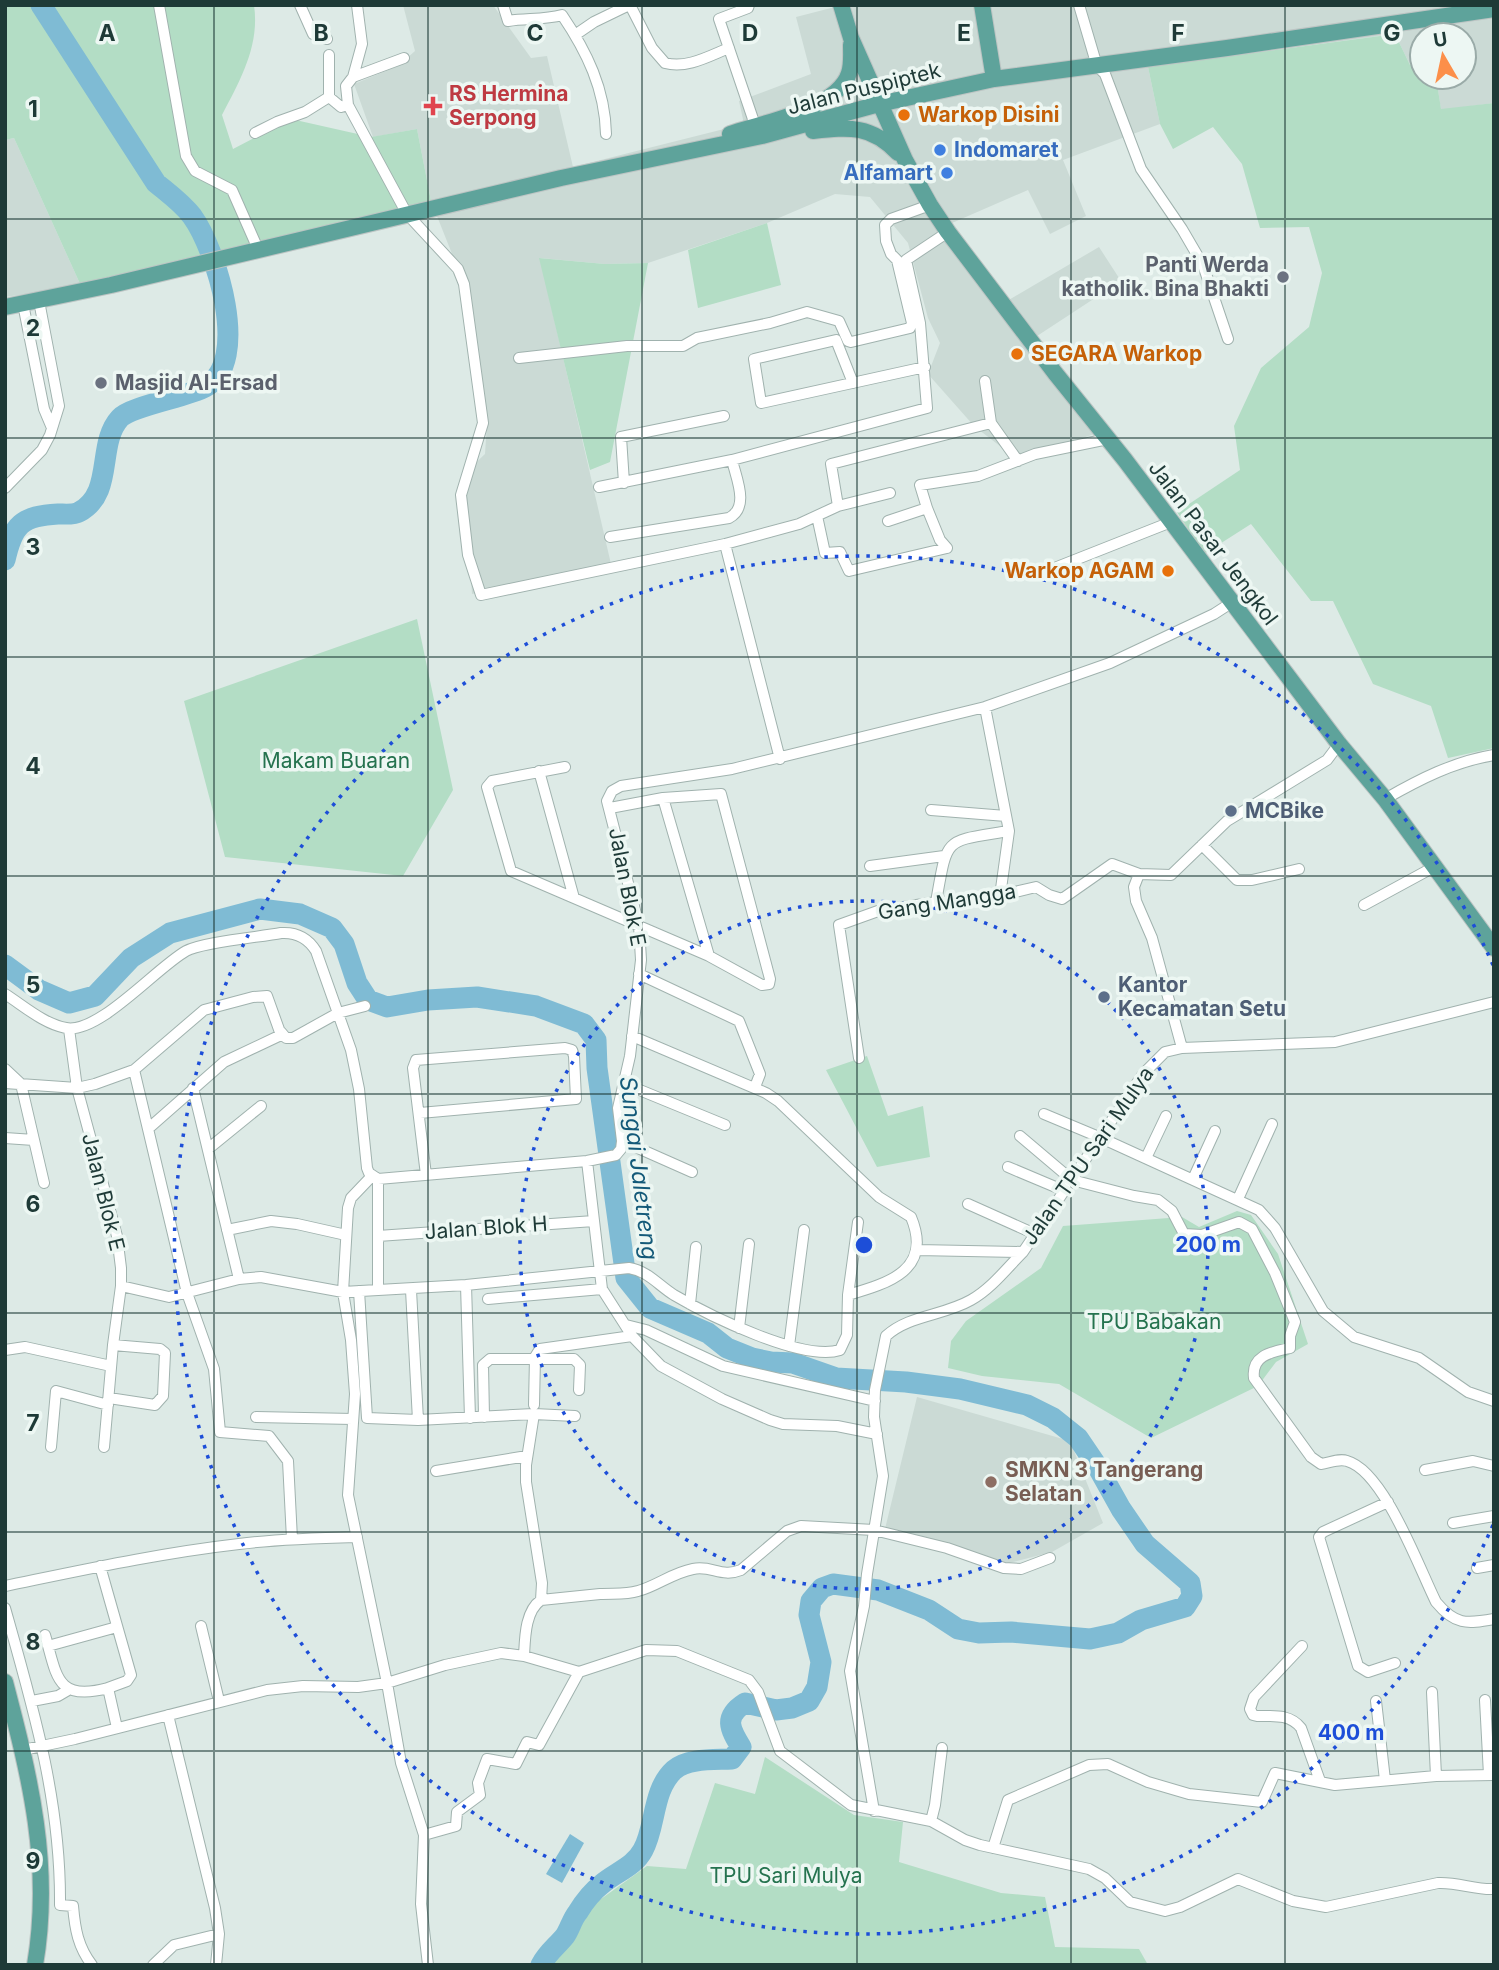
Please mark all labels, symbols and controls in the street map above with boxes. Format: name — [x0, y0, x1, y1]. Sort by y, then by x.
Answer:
text: A — [98, 19, 116, 47]
text: B — [313, 19, 329, 47]
text: C — [526, 19, 544, 47]
text: D — [742, 19, 758, 47]
text: E — [957, 19, 971, 47]
text: F — [1171, 19, 1185, 47]
text: G — [1383, 19, 1401, 47]
north arrow — [1408, 21, 1478, 91]
text: U — [1432, 27, 1449, 52]
street label: Jalan Puspiptek — [785, 57, 944, 120]
place label: RS Hermina Serpong — [449, 81, 569, 130]
text: 1 — [28, 95, 38, 123]
marker: RS Hermina Serpong — [423, 96, 443, 116]
place label: Warkop Disini — [918, 102, 1060, 127]
marker: Warkop Disini — [896, 107, 912, 123]
place label: Indomaret — [954, 137, 1059, 162]
marker: Indomaret — [932, 142, 948, 158]
place label: Alfamart — [843, 160, 933, 185]
marker: Alfamart — [939, 165, 955, 181]
place label: Panti Werda katholik. Bina Bhakti — [1061, 252, 1269, 301]
marker: Panti Werda katholik. Bina Bhakti — [1275, 269, 1291, 285]
text: 2 — [26, 314, 40, 342]
place label: SEGARA Warkop — [1031, 341, 1202, 366]
marker: SEGARA Warkop — [1009, 346, 1025, 362]
place label: Masjid Al-Ersad — [115, 370, 278, 395]
marker: Masjid Al-Ersad — [93, 375, 109, 391]
street label: Jalan Pasar Jengkol — [1143, 456, 1283, 630]
text: 3 — [26, 533, 40, 561]
place label: Warkop AGAM — [1004, 558, 1154, 583]
marker: Warkop AGAM — [1160, 563, 1176, 579]
park label: Makam Buaran — [262, 748, 410, 773]
text: 4 — [25, 752, 41, 780]
place label: MCBike — [1245, 798, 1324, 823]
marker: MCBike — [1223, 803, 1239, 819]
street label: Jalan Blok E — [604, 825, 651, 948]
street label: Gang Mangga — [876, 878, 1018, 925]
text: 5 — [26, 971, 40, 999]
place label: Kantor Kecamatan Setu — [1118, 972, 1286, 1021]
marker: Kantor Kecamatan Setu — [1096, 989, 1112, 1005]
street label: Jalan TPU Sari Mulya — [1017, 1062, 1159, 1250]
water label: Sungai Jaletreng — [614, 1074, 664, 1262]
street label: Jalan Blok E — [77, 1130, 130, 1253]
text: 6 — [26, 1190, 40, 1218]
street label: Jalan Blok H — [424, 1211, 548, 1244]
text: 200 m — [1175, 1232, 1241, 1257]
centre of rings — [852, 1233, 876, 1257]
park label: TPU Babakan — [1087, 1309, 1221, 1334]
text: 7 — [26, 1409, 40, 1437]
place label: SMKN 3 Tangerang Selatan — [1005, 1457, 1203, 1506]
marker: SMKN 3 Tangerang Selatan — [983, 1474, 999, 1490]
text: 8 — [26, 1628, 40, 1656]
text: 400 m — [1318, 1720, 1384, 1745]
text: 9 — [26, 1847, 40, 1875]
park label: TPU Sari Mulya — [709, 1863, 863, 1888]

